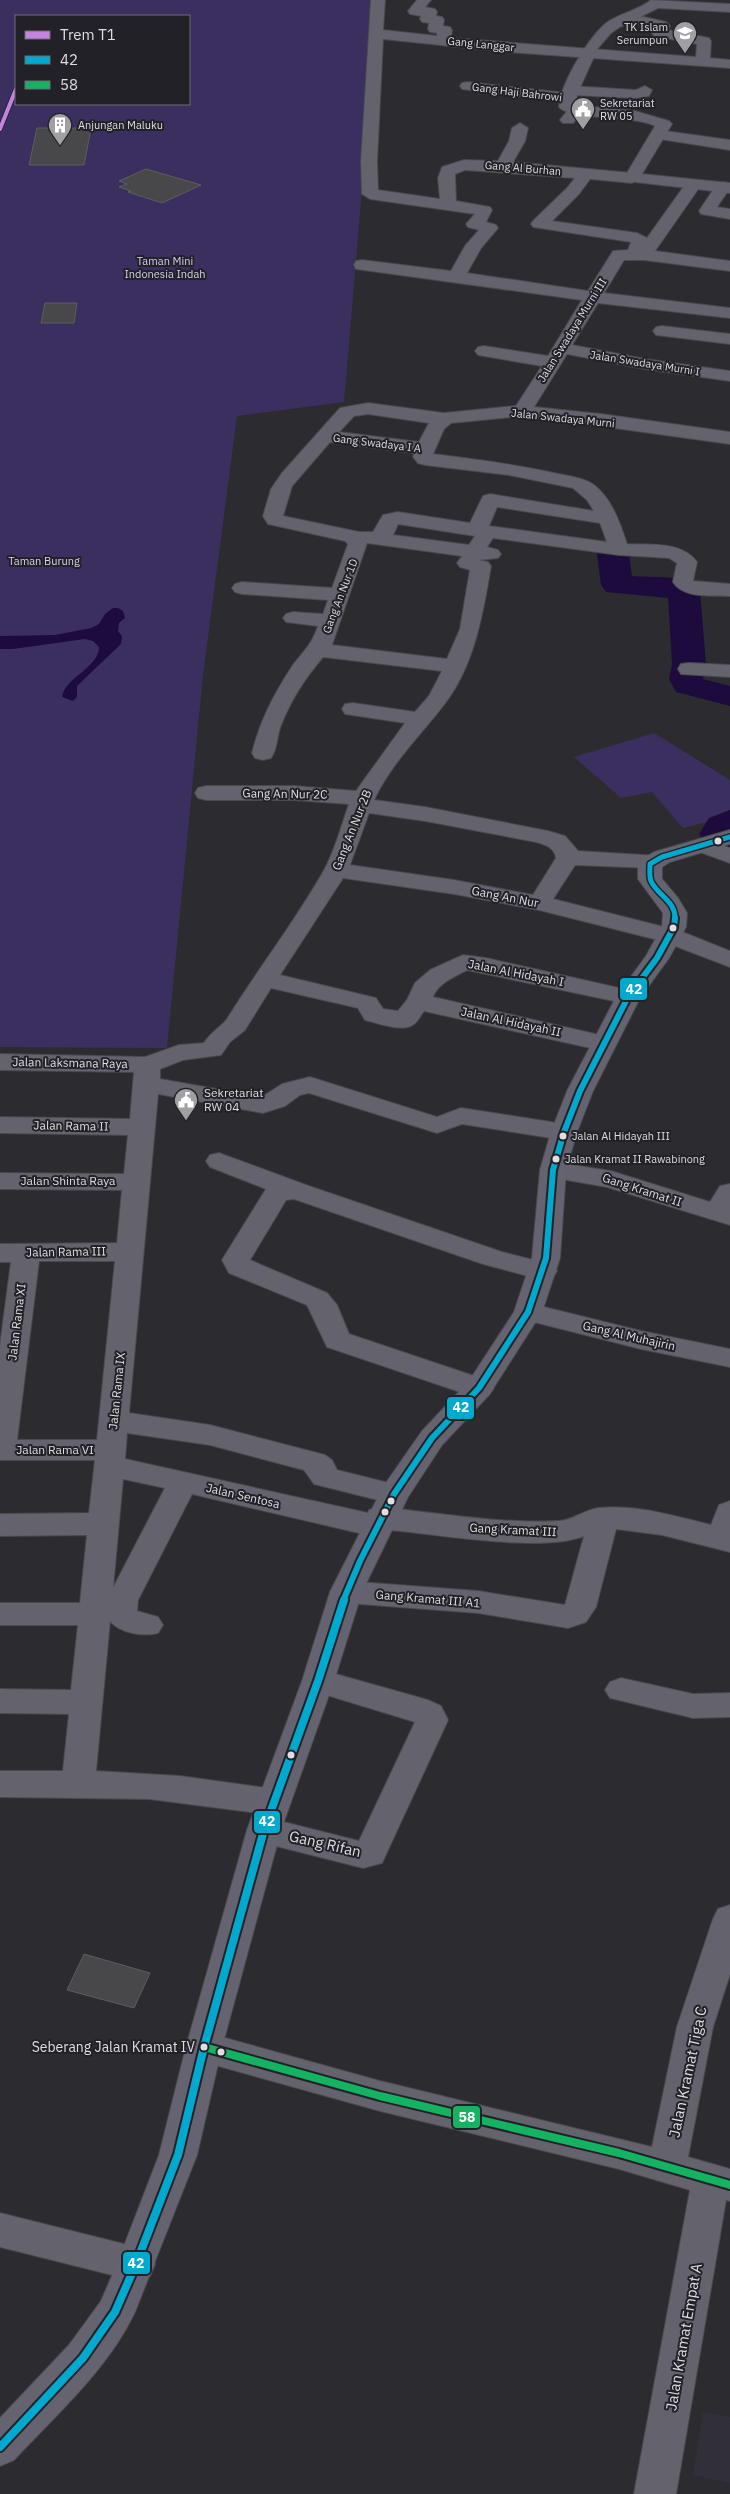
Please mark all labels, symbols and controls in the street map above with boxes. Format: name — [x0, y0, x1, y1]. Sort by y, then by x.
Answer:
legend — [15, 15, 190, 105]
place label: TK Islam Serumpun — [617, 20, 668, 47]
school or university icon: TK Islam Serumpun — [672, 20, 698, 54]
text: Trem T1 — [60, 25, 116, 44]
street label: Gang Langgar — [447, 34, 515, 54]
text: 42 — [60, 50, 78, 69]
text: 58 — [60, 75, 78, 94]
street label: Gang Haji Bahrowi — [471, 80, 563, 104]
public building icon: Sekretariat RW 05 — [570, 96, 596, 130]
place label: Sekretariat RW 05 — [600, 96, 655, 123]
building icon: Anjungan Maluku — [47, 112, 73, 146]
place label: Anjungan Maluku — [78, 118, 163, 132]
street label: Gang Al Burhan — [484, 158, 562, 178]
park label: Taman Mini Indonesia Indah — [124, 254, 206, 281]
street label: Jalan Swadaya Murni III — [534, 275, 610, 385]
street label: Jalan Swadaya Murni I — [589, 347, 701, 379]
street label: Jalan Swadaya Murni — [511, 406, 615, 430]
street label: Gang Swadaya I A — [332, 431, 422, 455]
park label: Taman Burung — [8, 554, 80, 568]
street label: Gang An Nur 1D — [319, 557, 361, 635]
street label: Gang An Nur 2C — [242, 785, 328, 802]
street label: Gang An Nur 2B — [329, 787, 375, 872]
unlabelled marker — [713, 836, 723, 846]
street label: Gang An Nur — [470, 883, 540, 910]
unlabelled marker — [668, 923, 678, 933]
street label: Jalan Al Hidayah I — [467, 956, 565, 989]
line badge: 42 — [619, 977, 648, 1001]
text: 42 — [626, 980, 642, 998]
street label: Jalan Al Hidayah II — [460, 1004, 563, 1039]
street label: Jalan Laksmana Raya — [12, 1054, 128, 1071]
place label: Sekretariat RW 04 — [204, 1085, 263, 1114]
public building icon: Sekretariat RW 04 — [173, 1087, 199, 1121]
street label: Jalan Rama II — [33, 1117, 109, 1134]
place label: Jalan Al Hidayah III — [572, 1129, 670, 1143]
marker: Jalan Al Hidayah III — [558, 1131, 568, 1141]
place label: Jalan Kramat II Rawabinong — [565, 1152, 705, 1166]
marker: Jalan Kramat II Rawabinong — [551, 1154, 561, 1164]
street label: Gang Kramat II — [601, 1170, 684, 1209]
street label: Jalan Shinta Raya — [20, 1173, 116, 1188]
street label: Jalan Rama III — [26, 1243, 106, 1260]
street label: Jalan Rama XI — [4, 1282, 29, 1361]
street label: Gang Al Muhajirin — [581, 1318, 677, 1353]
street label: Jalan Rama IX — [105, 1351, 128, 1430]
line badge: 42 — [446, 1396, 475, 1420]
text: 42 — [453, 1398, 469, 1416]
street label: Jalan Rama VI — [16, 1442, 94, 1457]
street label: Jalan Sentosa — [205, 1480, 282, 1511]
unlabelled marker — [386, 1496, 396, 1506]
unlabelled marker — [380, 1507, 390, 1517]
street label: Gang Kramat III — [469, 1520, 557, 1539]
street label: Gang Kramat III A1 — [375, 1586, 481, 1611]
unlabelled marker — [286, 1750, 296, 1760]
line badge: 42 — [253, 1810, 281, 1834]
text: 42 — [259, 1812, 275, 1830]
street label: Gang Rifan — [287, 1826, 363, 1861]
street label: Jalan Kramat Tiga C — [664, 2005, 711, 2139]
place label: Seberang Jalan Kramat IV — [32, 2038, 195, 2056]
marker: Seberang Jalan Kramat IV — [199, 2042, 209, 2052]
unlabelled marker — [216, 2047, 226, 2057]
line badge: 58 — [452, 2105, 481, 2129]
text: 58 — [459, 2108, 475, 2126]
line badge: 42 — [122, 2251, 151, 2275]
text: 42 — [128, 2254, 144, 2272]
street label: Jalan Kramat Empat A — [661, 2261, 706, 2412]

